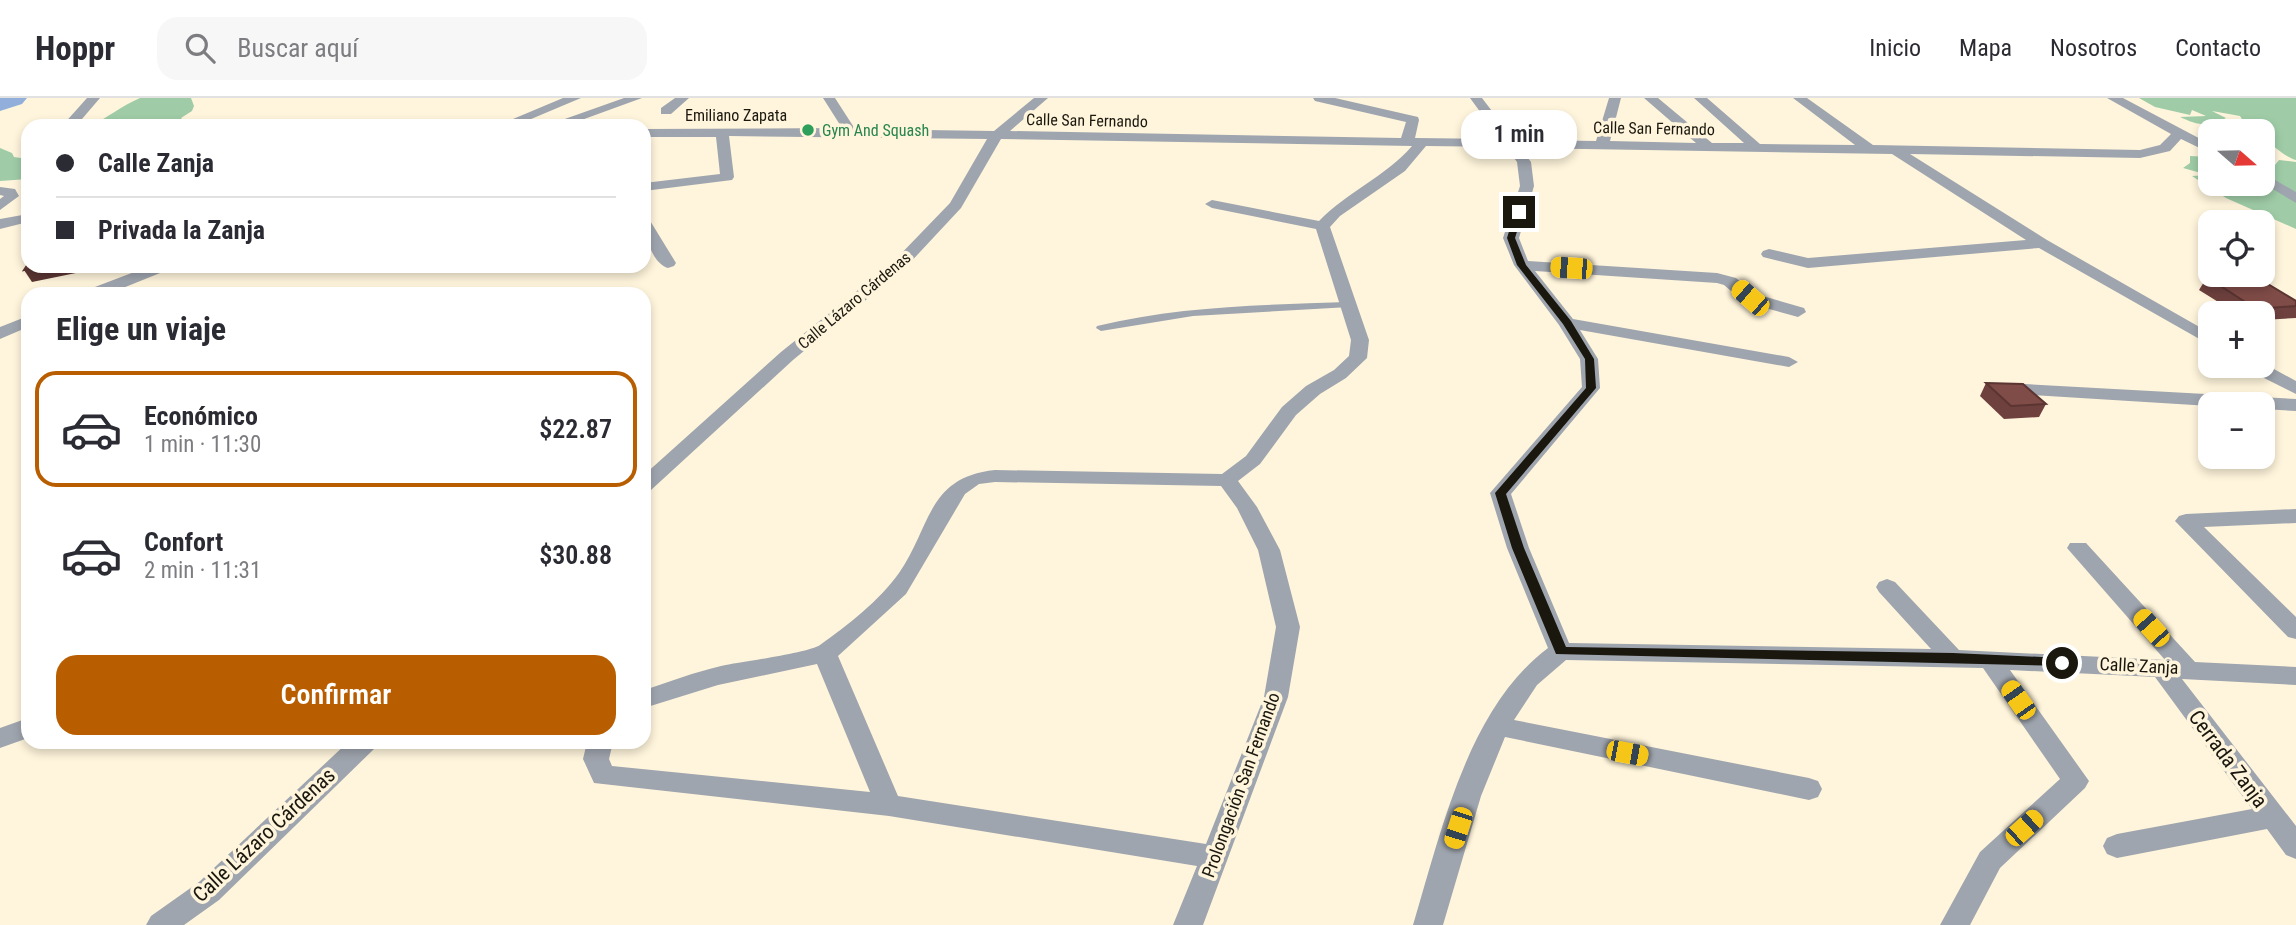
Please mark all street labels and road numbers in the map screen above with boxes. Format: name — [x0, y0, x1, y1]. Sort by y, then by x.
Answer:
street label: Emiliano Zapata — [685, 106, 787, 125]
street label: Calle San Fernando — [1026, 110, 1148, 131]
street label: Calle San Fernando — [1593, 118, 1715, 139]
street label: Calle Lázaro Cárdenas — [794, 248, 915, 353]
street label: Calle Zanja — [2099, 653, 2179, 678]
street label: Prolongación San Fernando — [1197, 689, 1284, 880]
street label: Cerrada Zanja — [2184, 706, 2272, 812]
street label: Calle Lázaro Cárdenas — [188, 763, 340, 907]

